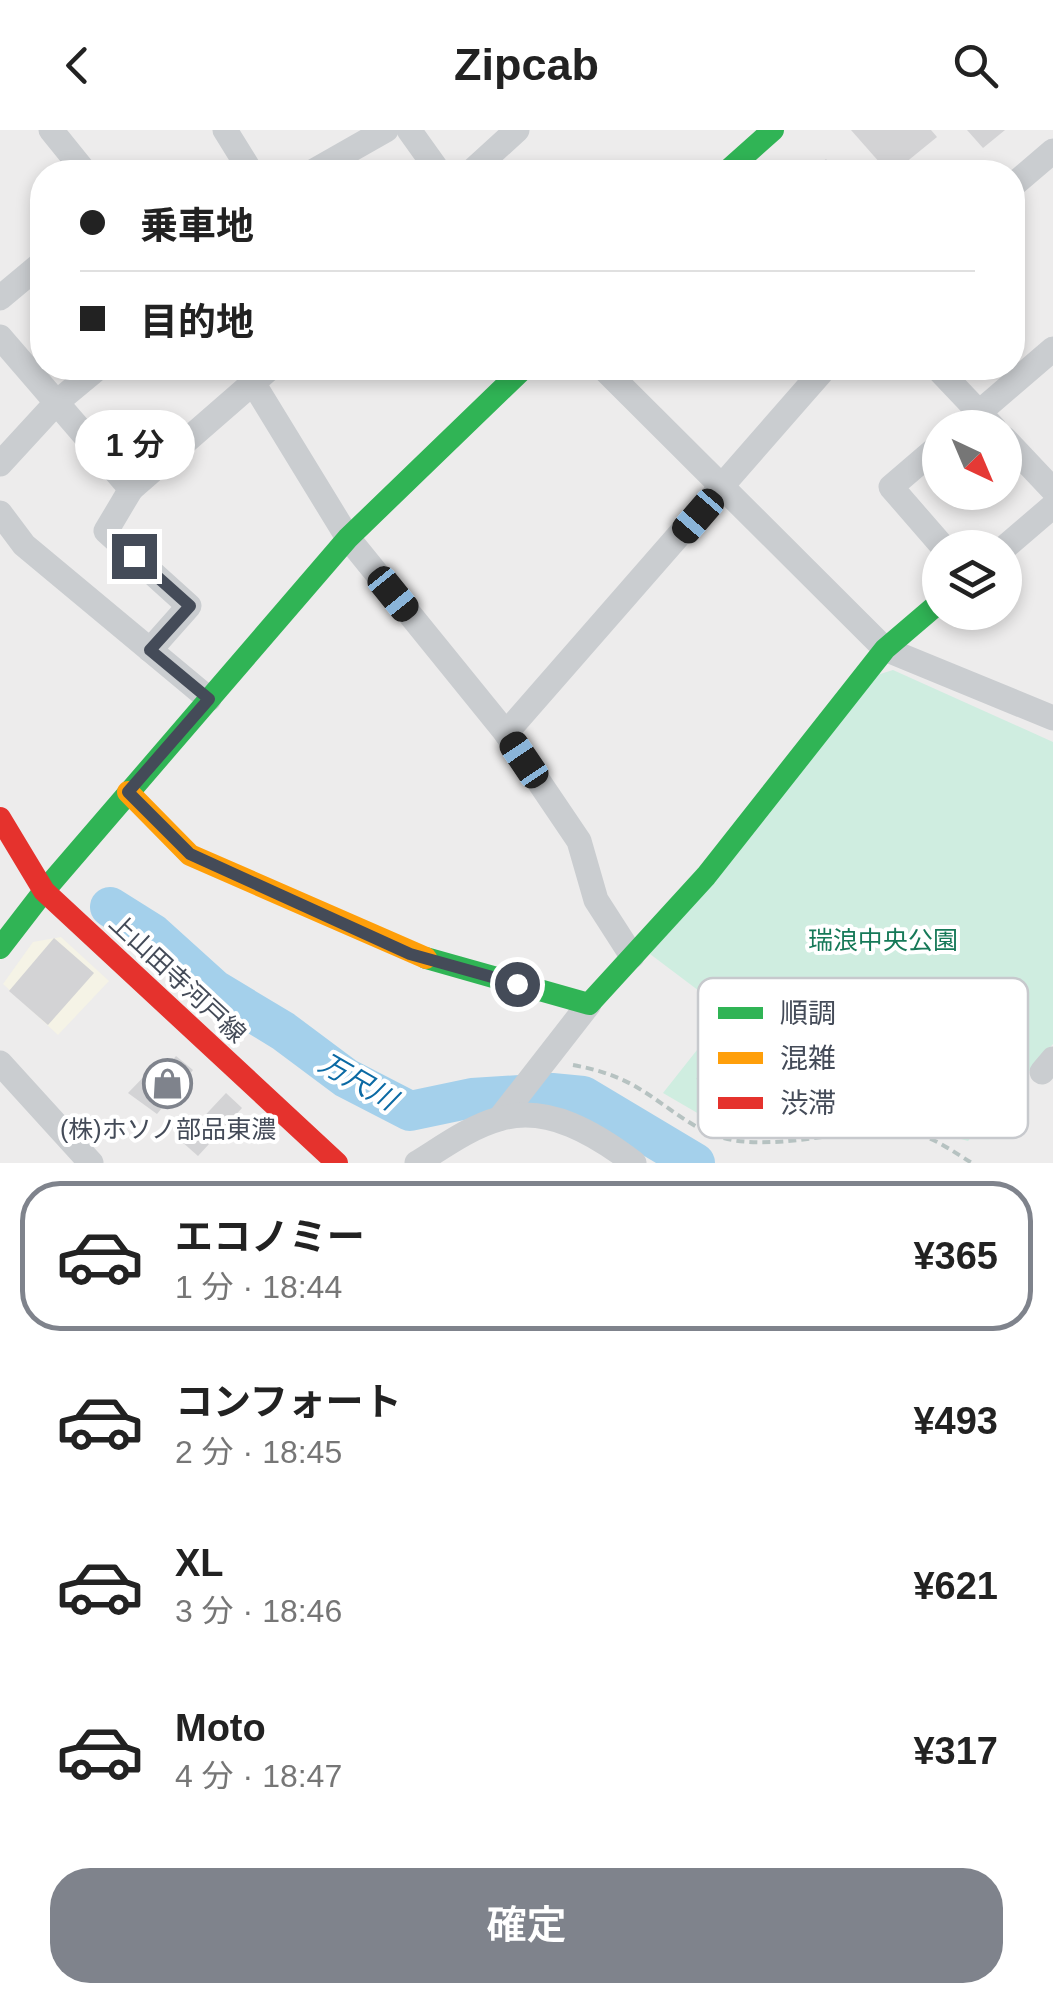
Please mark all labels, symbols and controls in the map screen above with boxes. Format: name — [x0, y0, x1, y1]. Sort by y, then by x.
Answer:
icon: back — [50, 38, 105, 93]
icon: search — [948, 38, 1003, 93]
text: Zipcab — [454, 39, 599, 90]
text: 乗車地 — [140, 205, 254, 247]
text: 目的地 — [140, 301, 254, 343]
north arrow — [922, 410, 1022, 510]
map controls — [922, 410, 1022, 630]
callout: 1 分 — [74, 411, 194, 481]
text: 1 分 — [106, 427, 164, 463]
car — [667, 484, 729, 548]
button: layers — [922, 530, 1022, 630]
route end — [112, 534, 157, 579]
car — [362, 561, 424, 627]
car — [495, 727, 553, 793]
street label: 上山田寺河戸線 — [104, 908, 252, 1048]
park label: 瑞浪中央公園 — [808, 926, 958, 954]
route start — [495, 962, 540, 1007]
legend — [698, 978, 1028, 1138]
text: 順調 — [780, 998, 836, 1029]
text: 混雑 — [780, 1043, 836, 1074]
water label: 万尺川 — [314, 1047, 404, 1117]
shop icon: (株)ホソノ部品東濃 — [142, 1057, 194, 1109]
text: 渋滞 — [780, 1088, 836, 1119]
place label: (株)ホソノ部品東濃 — [60, 1115, 276, 1143]
icon: car — [55, 1211, 145, 1301]
text: エコノミー — [175, 1216, 365, 1258]
text: ¥365 — [913, 1235, 998, 1277]
text: 1 分 · 18:44 — [175, 1269, 342, 1305]
icon: car — [55, 1376, 145, 1466]
text: コンフォート — [175, 1381, 402, 1423]
text: ¥493 — [913, 1400, 998, 1442]
text: 2 分 · 18:45 — [175, 1434, 342, 1470]
icon: car — [55, 1541, 145, 1631]
text: XL — [175, 1542, 224, 1584]
text: ¥621 — [913, 1565, 998, 1607]
text: 3 分 · 18:46 — [175, 1593, 342, 1629]
icon: car — [55, 1706, 145, 1796]
text: Moto — [175, 1707, 266, 1749]
text: ¥317 — [913, 1730, 998, 1772]
text: 4 分 · 18:47 — [175, 1758, 342, 1794]
button: 確定 — [50, 1868, 1003, 1983]

